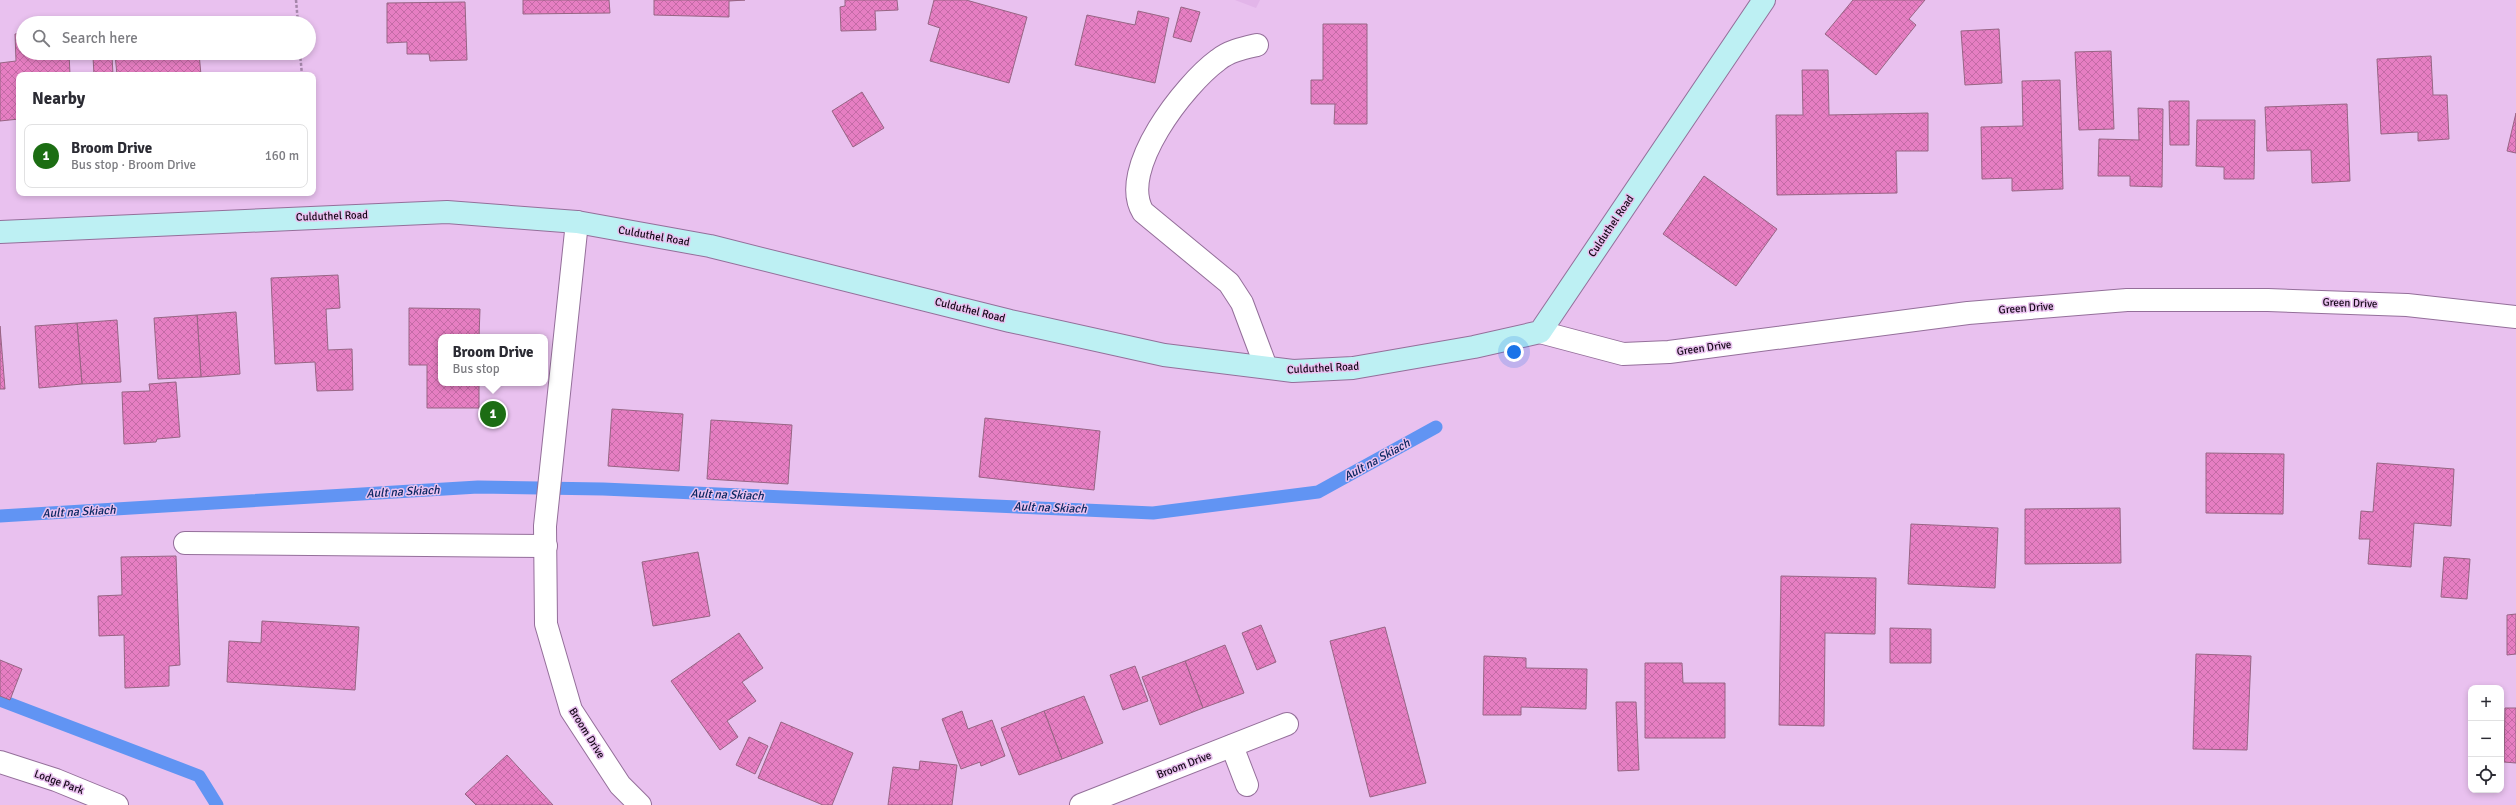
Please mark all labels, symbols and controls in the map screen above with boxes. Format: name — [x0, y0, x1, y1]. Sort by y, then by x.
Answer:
search box — [16, 16, 316, 60]
icon: search — [30, 27, 52, 49]
text: Search here — [62, 29, 138, 47]
text: Nearby — [32, 88, 85, 109]
text: Broom Drive — [71, 139, 152, 157]
text: 1 — [42, 148, 50, 164]
text: 160 m — [265, 148, 299, 164]
text: Bus stop · Broom Drive — [71, 157, 196, 173]
street label: Culduthel Road — [1585, 192, 1637, 260]
street label: Culduthel Road — [296, 208, 368, 224]
street label: Culduthel Road — [617, 223, 691, 249]
street label: Culduthel Road — [933, 295, 1007, 325]
street label: Green Drive — [2322, 296, 2378, 310]
street label: Green Drive — [1998, 300, 2054, 316]
popup — [438, 334, 548, 386]
street label: Green Drive — [1676, 338, 1732, 358]
your location — [1504, 342, 1524, 362]
text: Broom Drive — [452, 343, 534, 361]
street label: Culduthel Road — [1287, 360, 1360, 376]
text: Bus stop — [452, 361, 500, 377]
pin: 1 — [480, 399, 506, 429]
water label: Ault na Skiach — [1341, 435, 1413, 484]
water label: Ault na Skiach — [366, 483, 440, 501]
water label: Ault na Skiach — [690, 486, 764, 504]
water label: Ault na Skiach — [1013, 499, 1087, 517]
water label: Ault na Skiach — [42, 503, 116, 521]
map controls — [2468, 685, 2504, 793]
button: + — [2468, 685, 2504, 721]
street label: Broom Drive — [566, 705, 608, 761]
button: − — [2468, 721, 2504, 757]
street label: Broom Drive — [1155, 749, 1213, 781]
button: locate — [2468, 757, 2504, 793]
street label: Lodge Park — [32, 767, 86, 797]

